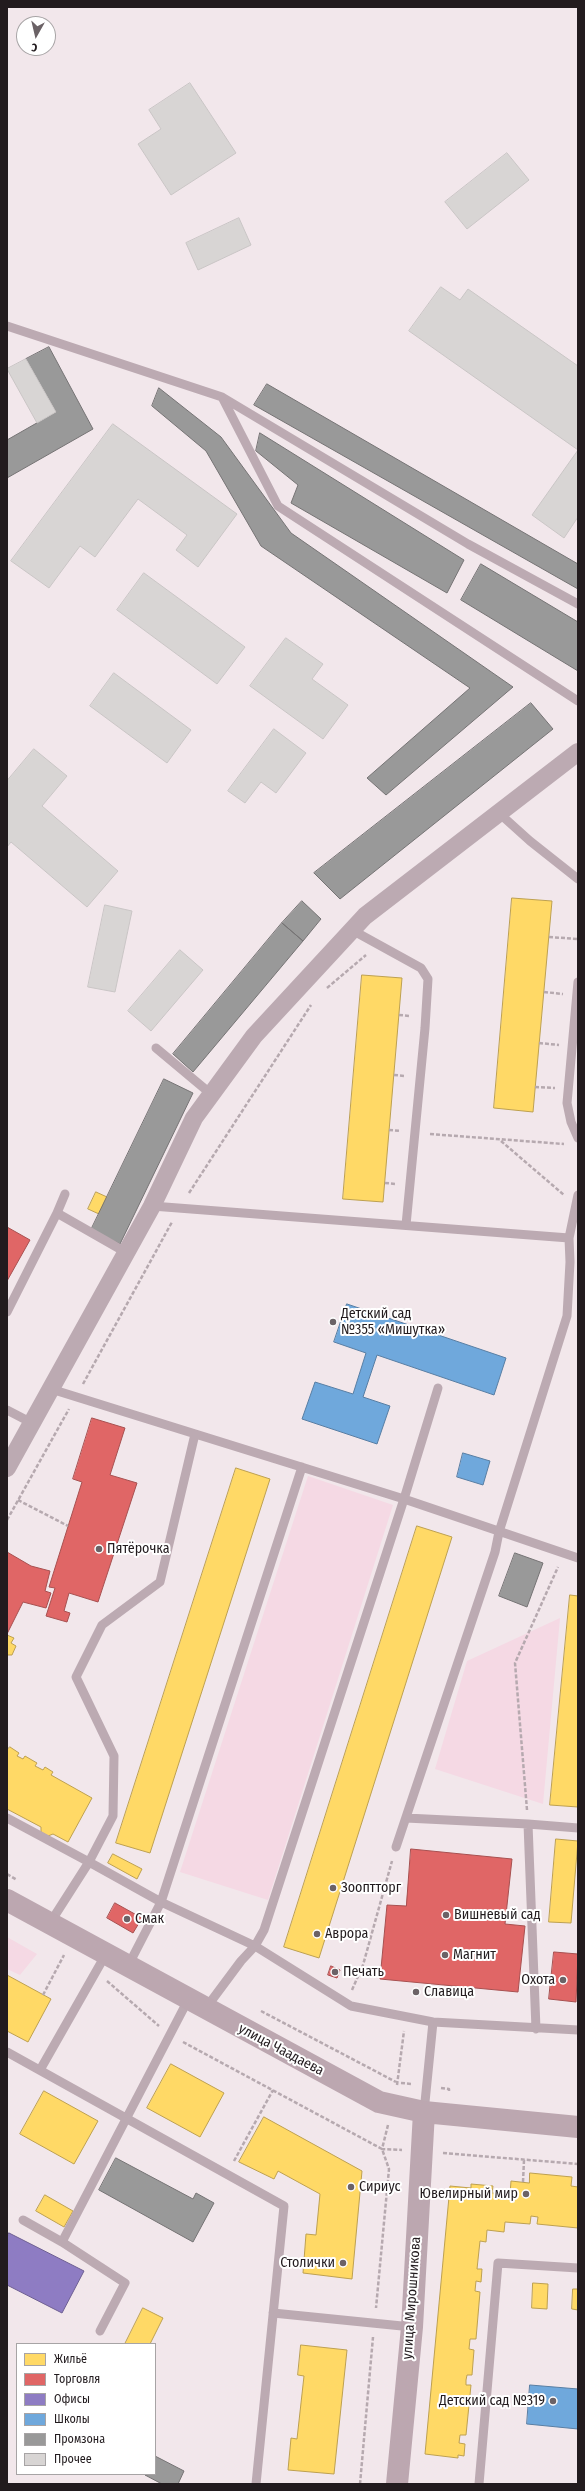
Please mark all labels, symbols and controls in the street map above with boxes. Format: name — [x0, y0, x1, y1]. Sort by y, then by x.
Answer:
north arrow — [16, 16, 56, 56]
text: С — [31, 41, 38, 54]
place label: Детский сад №355 «Мишутка» — [341, 1306, 445, 1338]
marker: Детский сад №355 «Мишутка» — [328, 1317, 338, 1327]
place label: Пятёрочка — [107, 1541, 170, 1557]
marker: Пятёрочка — [94, 1544, 104, 1554]
place label: Зооптторг — [341, 1880, 401, 1896]
marker: Зооптторг — [328, 1883, 338, 1893]
place label: Вишневый сад — [454, 1907, 540, 1923]
marker: Вишневый сад — [441, 1910, 451, 1920]
place label: Смак — [135, 1911, 164, 1927]
marker: Смак — [122, 1914, 132, 1924]
place label: Аврора — [325, 1926, 368, 1942]
marker: Аврора — [312, 1929, 322, 1939]
place label: Магнит — [453, 1947, 496, 1963]
marker: Магнит — [440, 1950, 450, 1960]
place label: Печать — [343, 1964, 384, 1980]
marker: Печать — [330, 1967, 340, 1977]
place label: Охота — [521, 1972, 555, 1988]
marker: Охота — [558, 1975, 568, 1985]
place label: Славица — [424, 1984, 474, 2000]
marker: Славица — [411, 1987, 421, 1997]
street label: улица Чаадаева — [235, 2020, 327, 2080]
place label: Сириус — [359, 2179, 401, 2195]
marker: Сириус — [346, 2182, 356, 2192]
place label: Ювелирный мир — [420, 2186, 518, 2202]
marker: Ювелирный мир — [521, 2189, 531, 2199]
street label: улица Мирошникова — [399, 2236, 425, 2360]
place label: Столички — [280, 2255, 335, 2271]
marker: Столички — [338, 2258, 348, 2268]
legend — [16, 2343, 156, 2475]
text: Жильё — [54, 2352, 87, 2366]
text: Торговля — [54, 2372, 100, 2386]
text: Офисы — [54, 2392, 90, 2406]
place label: Детский сад №319 — [439, 2393, 545, 2409]
marker: Детский сад №319 — [548, 2396, 558, 2406]
text: Школы — [54, 2412, 90, 2426]
text: Промзона — [54, 2432, 105, 2446]
text: Прочее — [54, 2452, 92, 2466]

